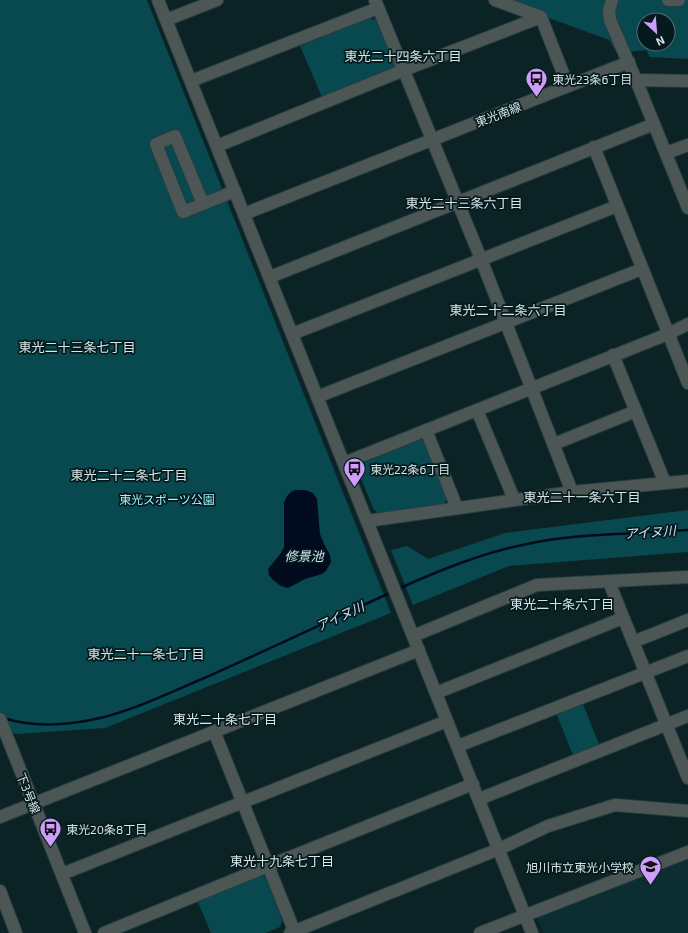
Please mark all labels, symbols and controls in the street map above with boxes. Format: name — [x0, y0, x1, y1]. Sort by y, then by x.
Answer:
north arrow — [636, 12, 676, 52]
text: N — [654, 34, 667, 49]
district label: 東光二十四条六丁目 — [344, 48, 462, 64]
bus stop icon: 東光23条6丁目 — [523, 66, 549, 99]
place label: 東光23条6丁目 — [552, 72, 632, 86]
street label: 東光南線 — [473, 99, 523, 129]
district label: 東光二十三条六丁目 — [405, 195, 523, 211]
district label: 東光二十二条六丁目 — [449, 302, 567, 318]
district label: 東光二十三条七丁目 — [18, 339, 136, 355]
bus stop icon: 東光22条6丁目 — [341, 456, 367, 489]
place label: 東光22条6丁目 — [370, 462, 450, 476]
district label: 東光二十二条七丁目 — [70, 467, 188, 483]
district label: 東光二十一条六丁目 — [523, 489, 641, 505]
park label: 東光スポーツ公園 — [119, 492, 215, 506]
water label: アイヌ川 — [624, 522, 678, 542]
water label: 修景池 — [284, 548, 325, 564]
district label: 東光二十条六丁目 — [510, 596, 614, 612]
water label: アイヌ川 — [313, 597, 368, 634]
district label: 東光二十一条七丁目 — [87, 646, 205, 662]
district label: 東光二十条七丁目 — [173, 711, 277, 727]
street label: 下3号線 — [15, 771, 43, 815]
bus stop icon: 東光20条8丁目 — [38, 816, 64, 849]
place label: 東光20条8丁目 — [66, 822, 147, 836]
district label: 東光十九条七丁目 — [230, 853, 334, 869]
school or university icon: 旭川市立東光小学校 — [637, 854, 663, 887]
place label: 旭川市立東光小学校 — [526, 860, 634, 874]

